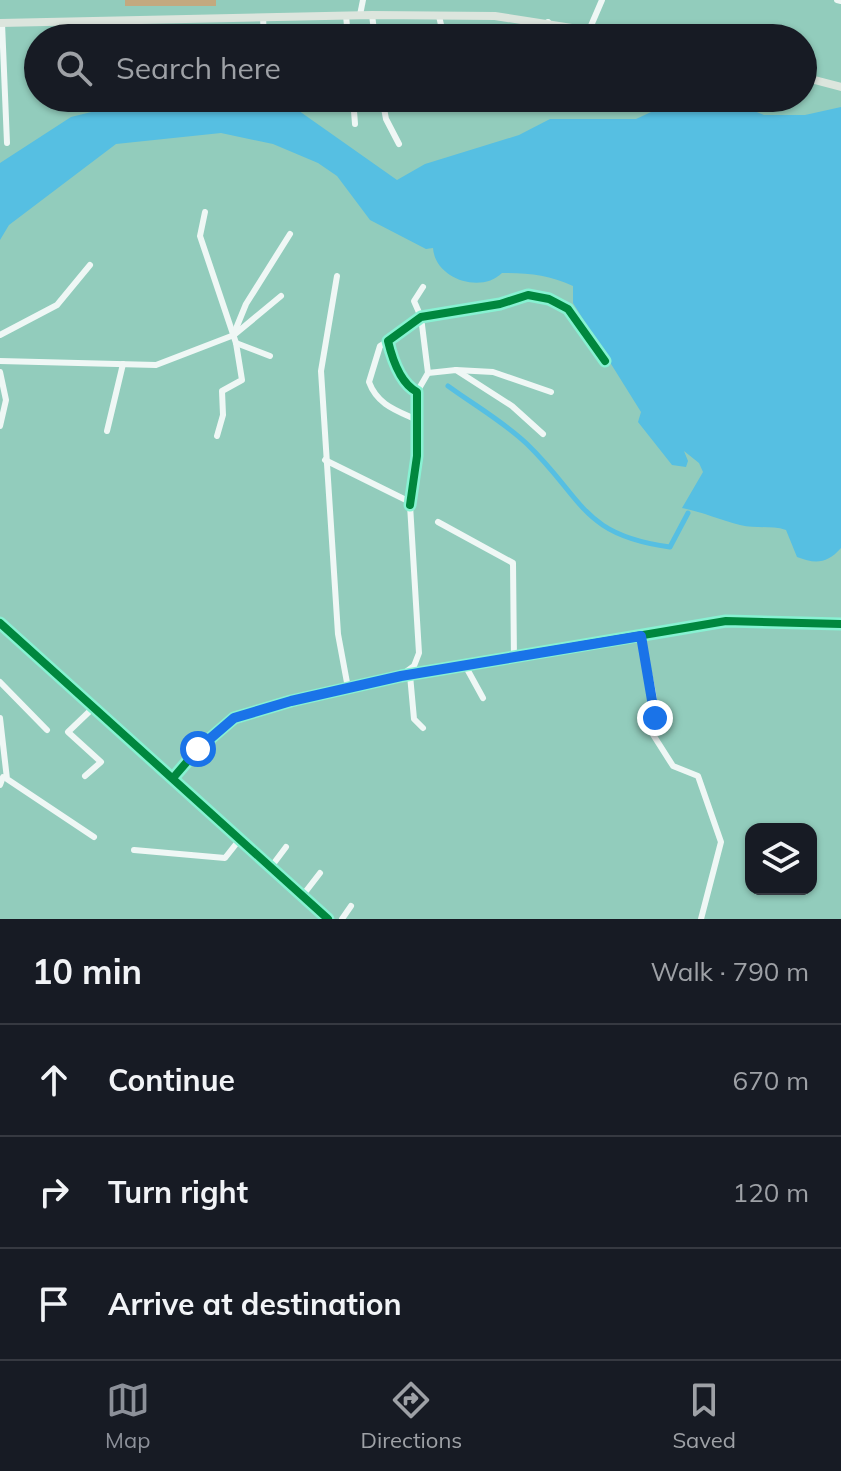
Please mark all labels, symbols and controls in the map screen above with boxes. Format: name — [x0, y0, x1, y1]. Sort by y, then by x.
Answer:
search box — [24, 24, 817, 112]
icon: search — [52, 46, 96, 90]
text: Search here — [116, 49, 281, 87]
route end — [637, 700, 673, 736]
route start — [180, 731, 216, 767]
map controls — [745, 823, 817, 895]
button: layers — [745, 823, 817, 895]
text: 10 min — [32, 950, 142, 993]
text: Walk · 790 m — [650, 955, 809, 988]
icon: ahead — [32, 1058, 76, 1102]
text: Continue — [108, 1061, 235, 1099]
text: 670 m — [733, 1064, 809, 1097]
icon: right — [32, 1170, 76, 1214]
text: Turn right — [108, 1173, 248, 1211]
text: 120 m — [733, 1176, 809, 1209]
icon: arrive — [32, 1282, 76, 1326]
text: Arrive at destination — [108, 1285, 402, 1323]
tab: Map — [105, 1378, 150, 1454]
tab: Directions — [361, 1378, 462, 1454]
tab: Saved — [672, 1378, 736, 1454]

